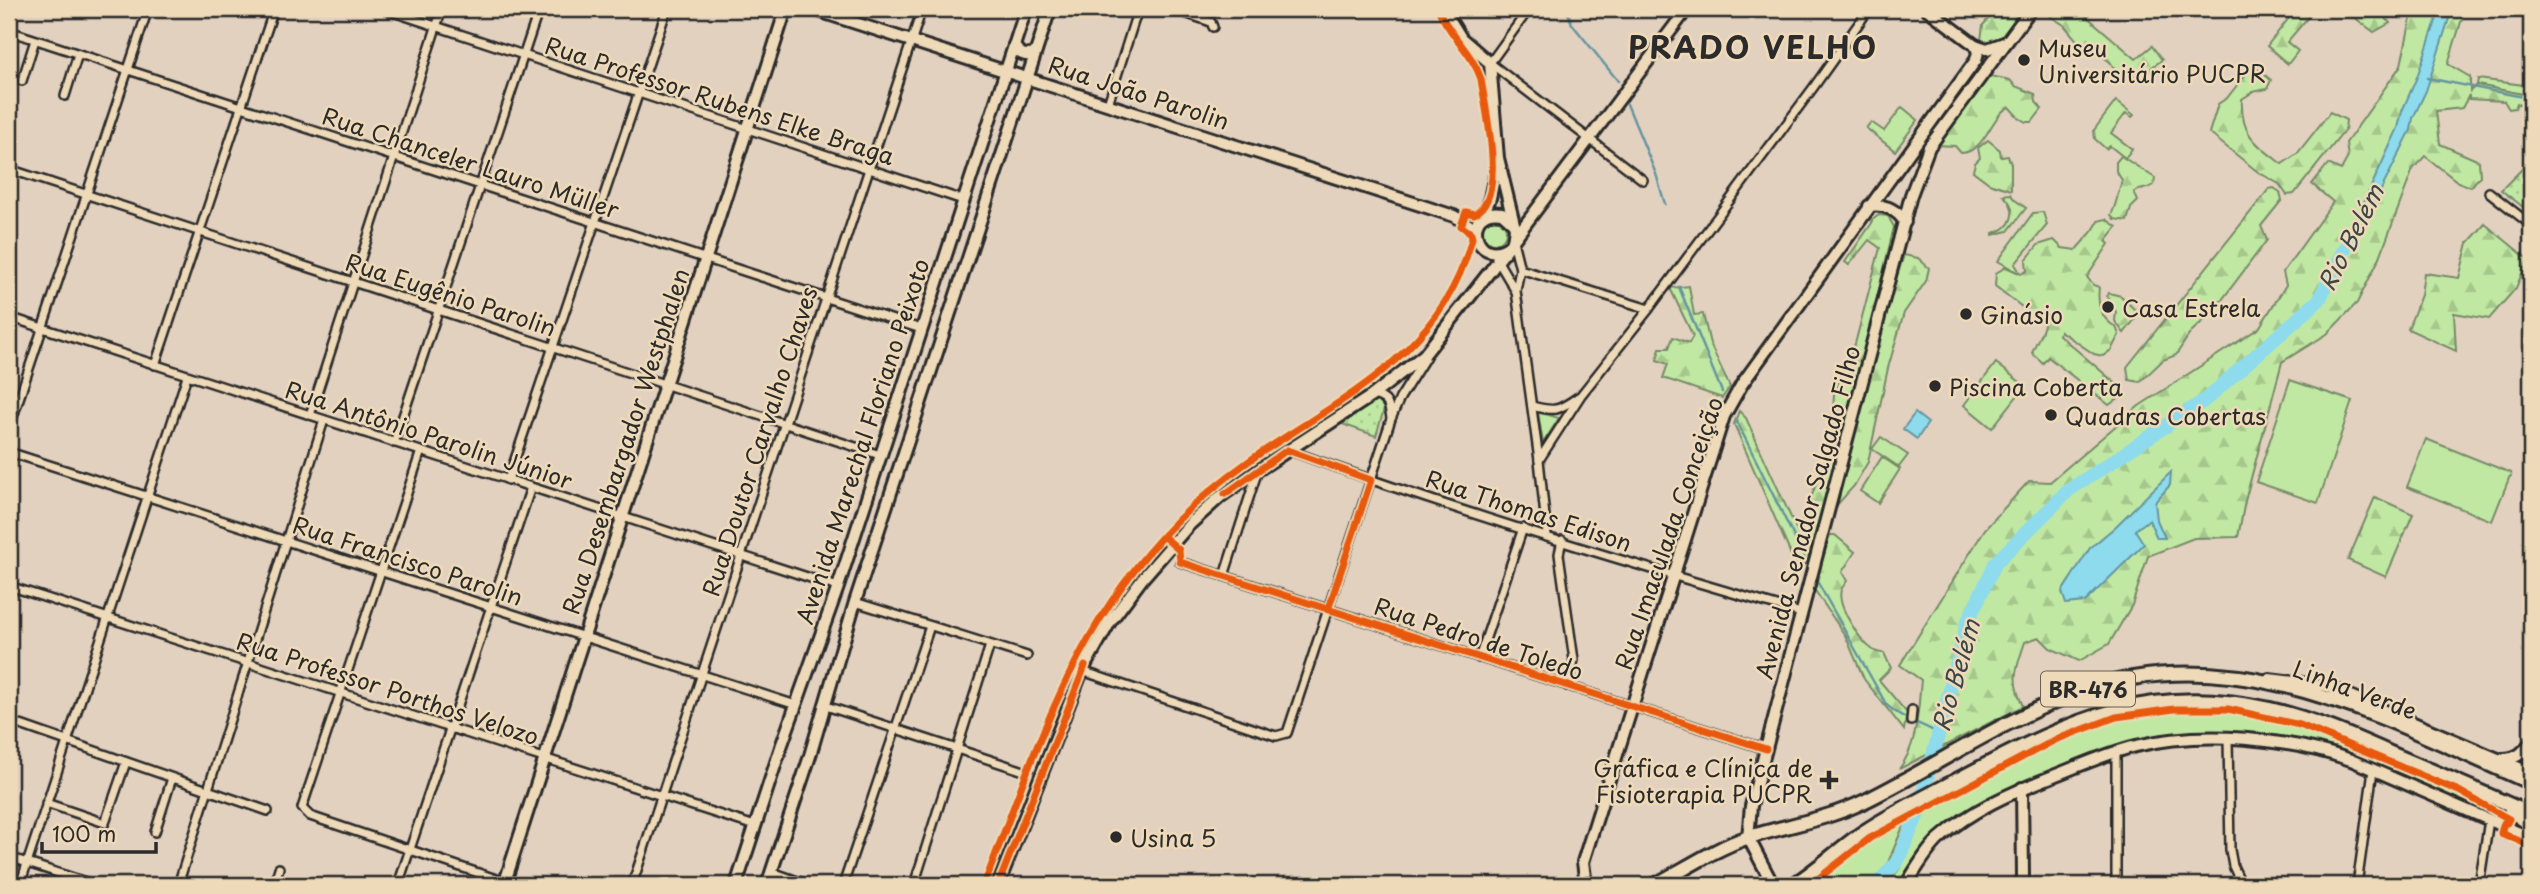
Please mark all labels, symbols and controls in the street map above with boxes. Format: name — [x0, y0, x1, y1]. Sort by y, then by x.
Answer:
district label: PRADO VELHO — [1628, 24, 1878, 69]
street label: Rua Professor Rubens Elke Braga — [541, 27, 900, 173]
place label: Museu Universitário PUCPR — [2038, 30, 2266, 91]
street label: Rua João Parolin — [1044, 46, 1234, 138]
marker: Museu Universitário PUCPR — [2016, 52, 2032, 68]
street label: Rua Chanceler Lauro Müller — [318, 97, 624, 227]
water label: Rio Belém — [2308, 177, 2393, 296]
street label: Rua Eugênio Parolin — [341, 243, 561, 345]
street label: Avenida Marechal Floriano Peixoto — [786, 254, 938, 628]
street label: Rua Desembargador Westphalen — [552, 263, 698, 619]
street label: Rua Doutor Carvalho Chaves — [692, 282, 826, 600]
place label: Casa Estrela — [2122, 290, 2261, 325]
place label: Ginásio — [1980, 297, 2063, 332]
marker: Casa Estrela — [2100, 299, 2116, 315]
marker: Ginásio — [1958, 306, 1974, 322]
street label: Avenida Senador Salgado Filho — [1746, 341, 1868, 683]
place label: Piscina Coberta — [1949, 369, 2123, 404]
street label: Rua Antônio Parolin Júnior — [281, 371, 578, 497]
marker: Piscina Coberta — [1927, 378, 1943, 394]
street label: Rua Imaculada Conceição — [1605, 392, 1731, 674]
place label: Quadras Cobertas — [2065, 398, 2266, 433]
marker: Quadras Cobertas — [2043, 407, 2059, 423]
street label: Rua Thomas Edison — [1422, 460, 1636, 560]
street label: Rua Francisco Parolin — [288, 506, 528, 614]
street label: Rua Pedro de Toledo — [1370, 588, 1588, 688]
water label: Rio Belém — [1922, 614, 1988, 735]
street label: Rua Professor Porthos Velozo — [232, 623, 544, 753]
street label: Linha Verde — [2288, 650, 2422, 728]
road number: BR-476 — [2041, 672, 2135, 706]
place label: Gráfica e Clínica de Fisioterapia PUCPR — [1593, 750, 1813, 811]
marker: Gráfica e Clínica de Fisioterapia PUCPR — [1819, 770, 1839, 790]
scale bar — [42, 810, 156, 854]
text: 100 m — [52, 817, 116, 849]
place label: Usina 5 — [1130, 820, 1216, 855]
marker: Usina 5 — [1108, 829, 1124, 845]

